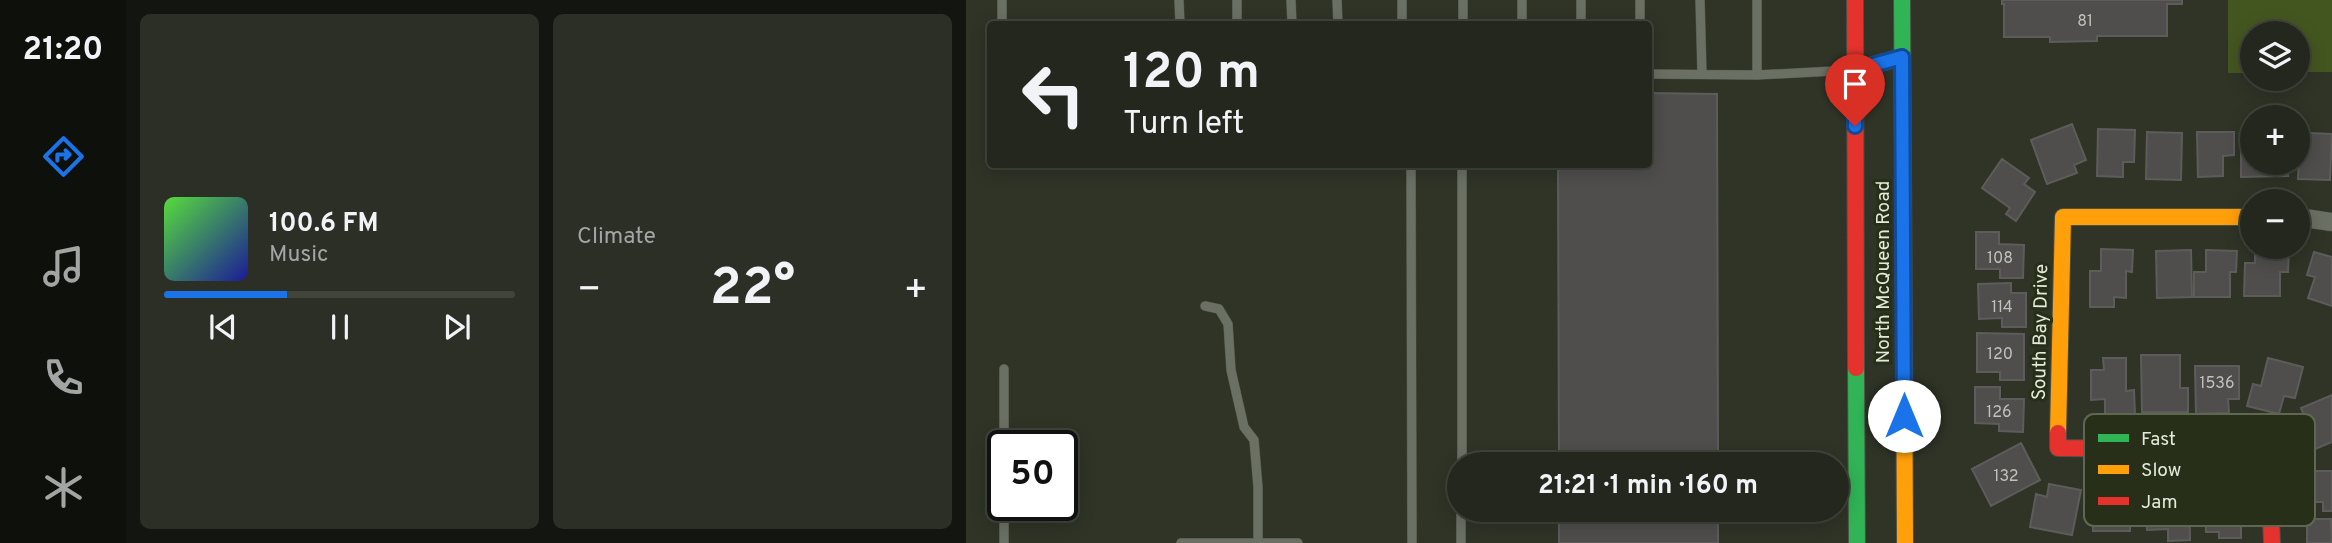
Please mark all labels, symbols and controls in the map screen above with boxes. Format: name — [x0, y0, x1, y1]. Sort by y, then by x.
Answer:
house number: 81 — [2077, 12, 2093, 32]
map controls — [2240, 21, 2310, 259]
button: layers — [2240, 21, 2310, 91]
text: 21:20 — [23, 31, 103, 71]
text: 120 m — [1123, 44, 1260, 106]
icon: left — [1008, 49, 1099, 140]
pin — [1825, 54, 1885, 126]
icon: arrive — [1836, 65, 1874, 103]
text: Turn left — [1123, 105, 1244, 145]
button: + — [2240, 105, 2310, 175]
icon: directions — [39, 132, 88, 181]
street label: North McQueen Road — [1872, 181, 1896, 363]
button: − — [2240, 189, 2310, 259]
text: 100.6 FM — [269, 208, 378, 241]
text: Climate — [577, 223, 656, 252]
text: Music — [269, 241, 329, 270]
icon: music — [39, 242, 88, 291]
house number: 108 — [1987, 249, 2013, 269]
text: 22° — [710, 257, 795, 323]
street label: South Bay Drive — [2028, 264, 2054, 400]
text: − — [577, 267, 602, 316]
text: + — [903, 267, 928, 316]
house number: 114 — [1991, 298, 2013, 318]
icon: previous — [204, 308, 242, 346]
icon: pause — [321, 308, 359, 346]
icon: next — [438, 308, 476, 346]
house number: 120 — [1987, 345, 2013, 365]
icon: phone — [39, 353, 88, 402]
house number: 1536 — [2199, 374, 2235, 394]
position arrow — [1867, 379, 1941, 453]
house number: 126 — [1986, 403, 2012, 423]
legend — [2084, 414, 2315, 526]
text: Fast — [2141, 428, 2176, 452]
speed limit sign: 50 — [987, 430, 1078, 521]
text: Slow — [2141, 459, 2181, 483]
icon: climate — [39, 463, 88, 512]
house number: 132 — [1993, 467, 2019, 487]
text: 21:21 · 1 min · 160 m — [1538, 470, 1758, 503]
text: Jam — [2141, 491, 2178, 515]

